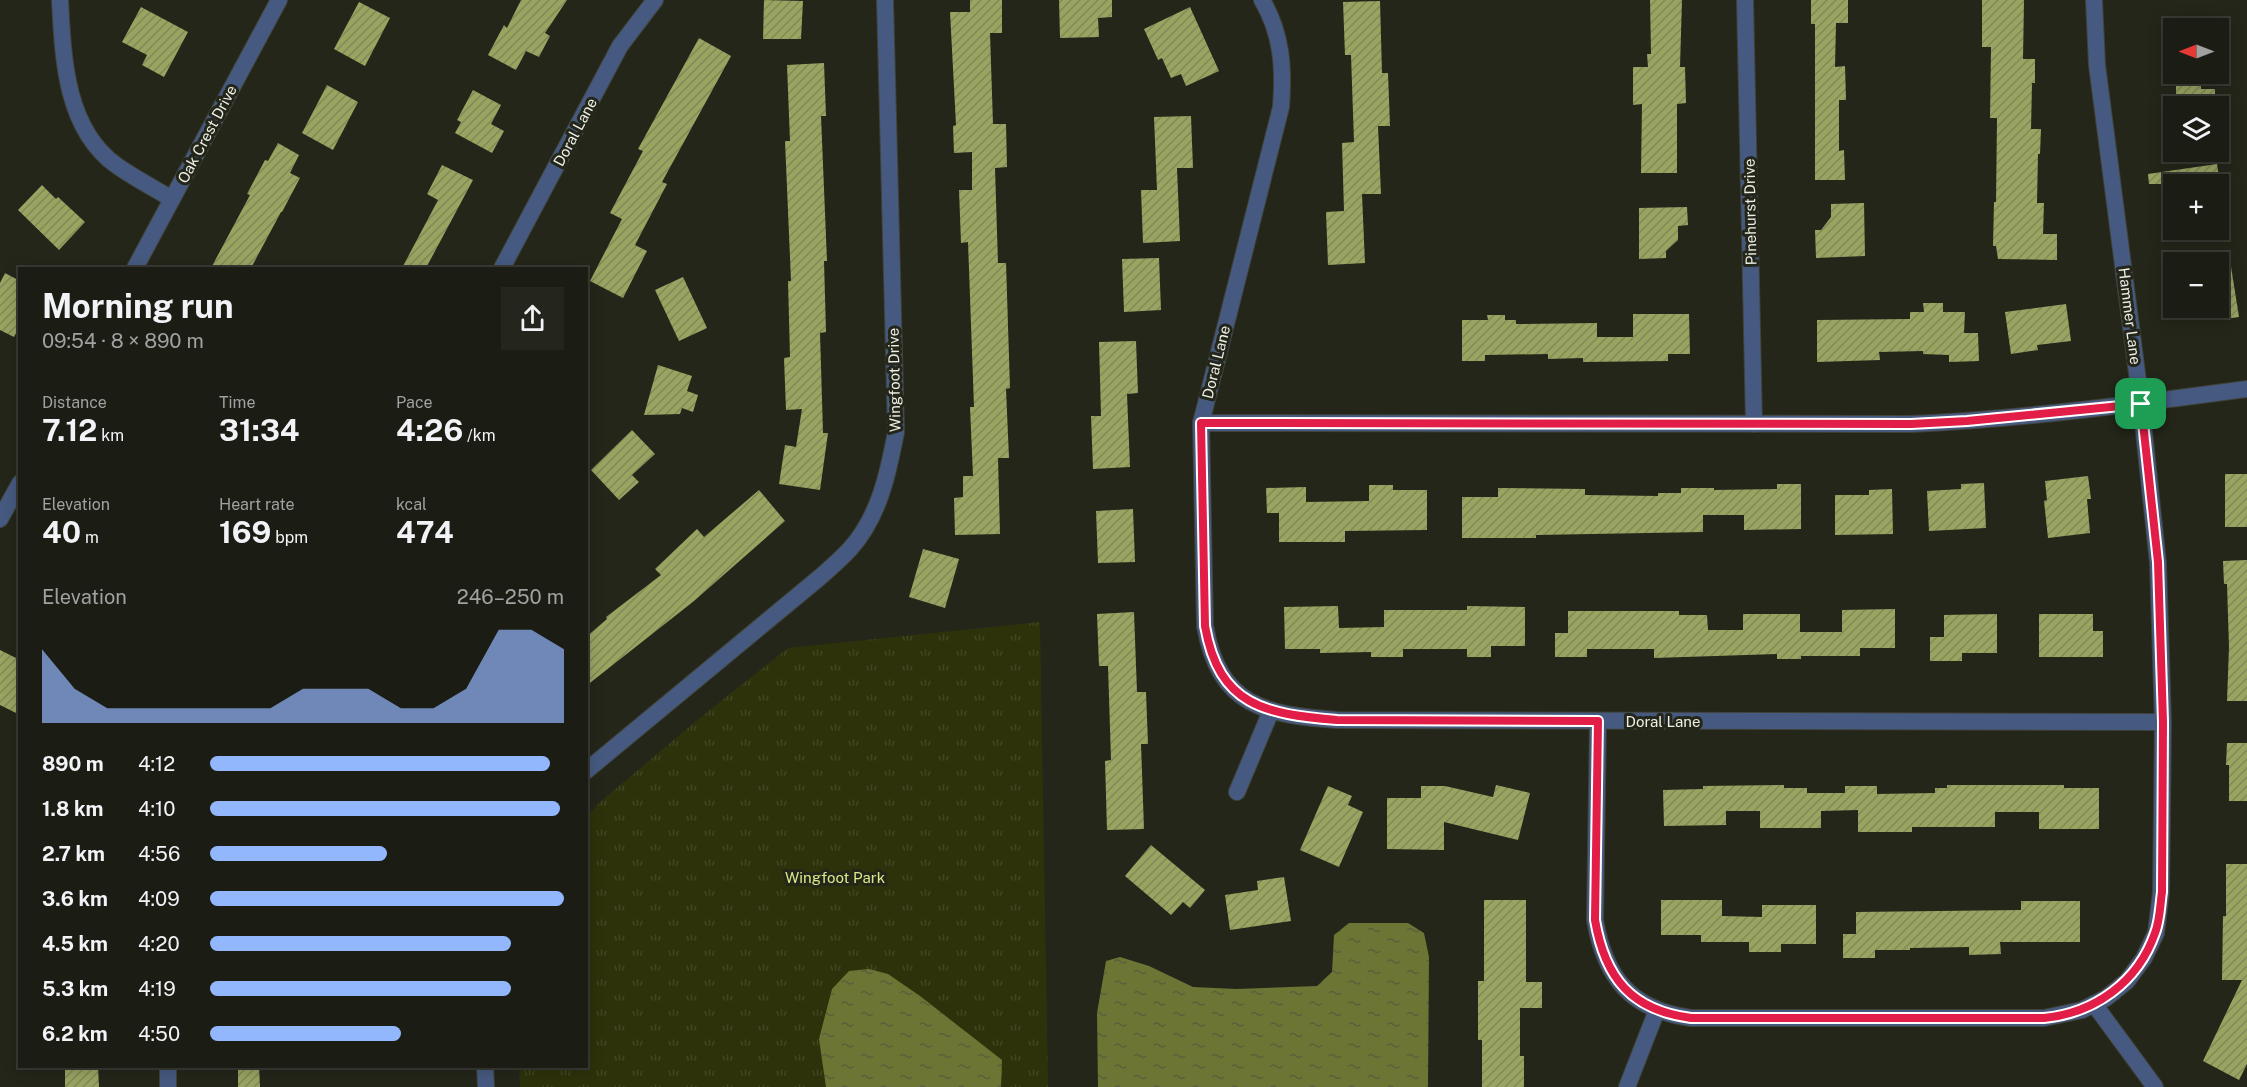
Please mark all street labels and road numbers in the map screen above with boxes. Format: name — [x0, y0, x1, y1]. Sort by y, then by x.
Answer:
street label: Oak Crest Drive — [174, 82, 240, 186]
street label: Doral Lane — [550, 95, 600, 169]
street label: Pinehurst Drive — [1741, 159, 1759, 265]
street label: Hammer Lane — [2116, 267, 2144, 365]
street label: Doral Lane — [1199, 324, 1233, 400]
street label: Wingfoot Drive — [885, 328, 903, 432]
street label: Doral Lane — [1626, 713, 1700, 730]

